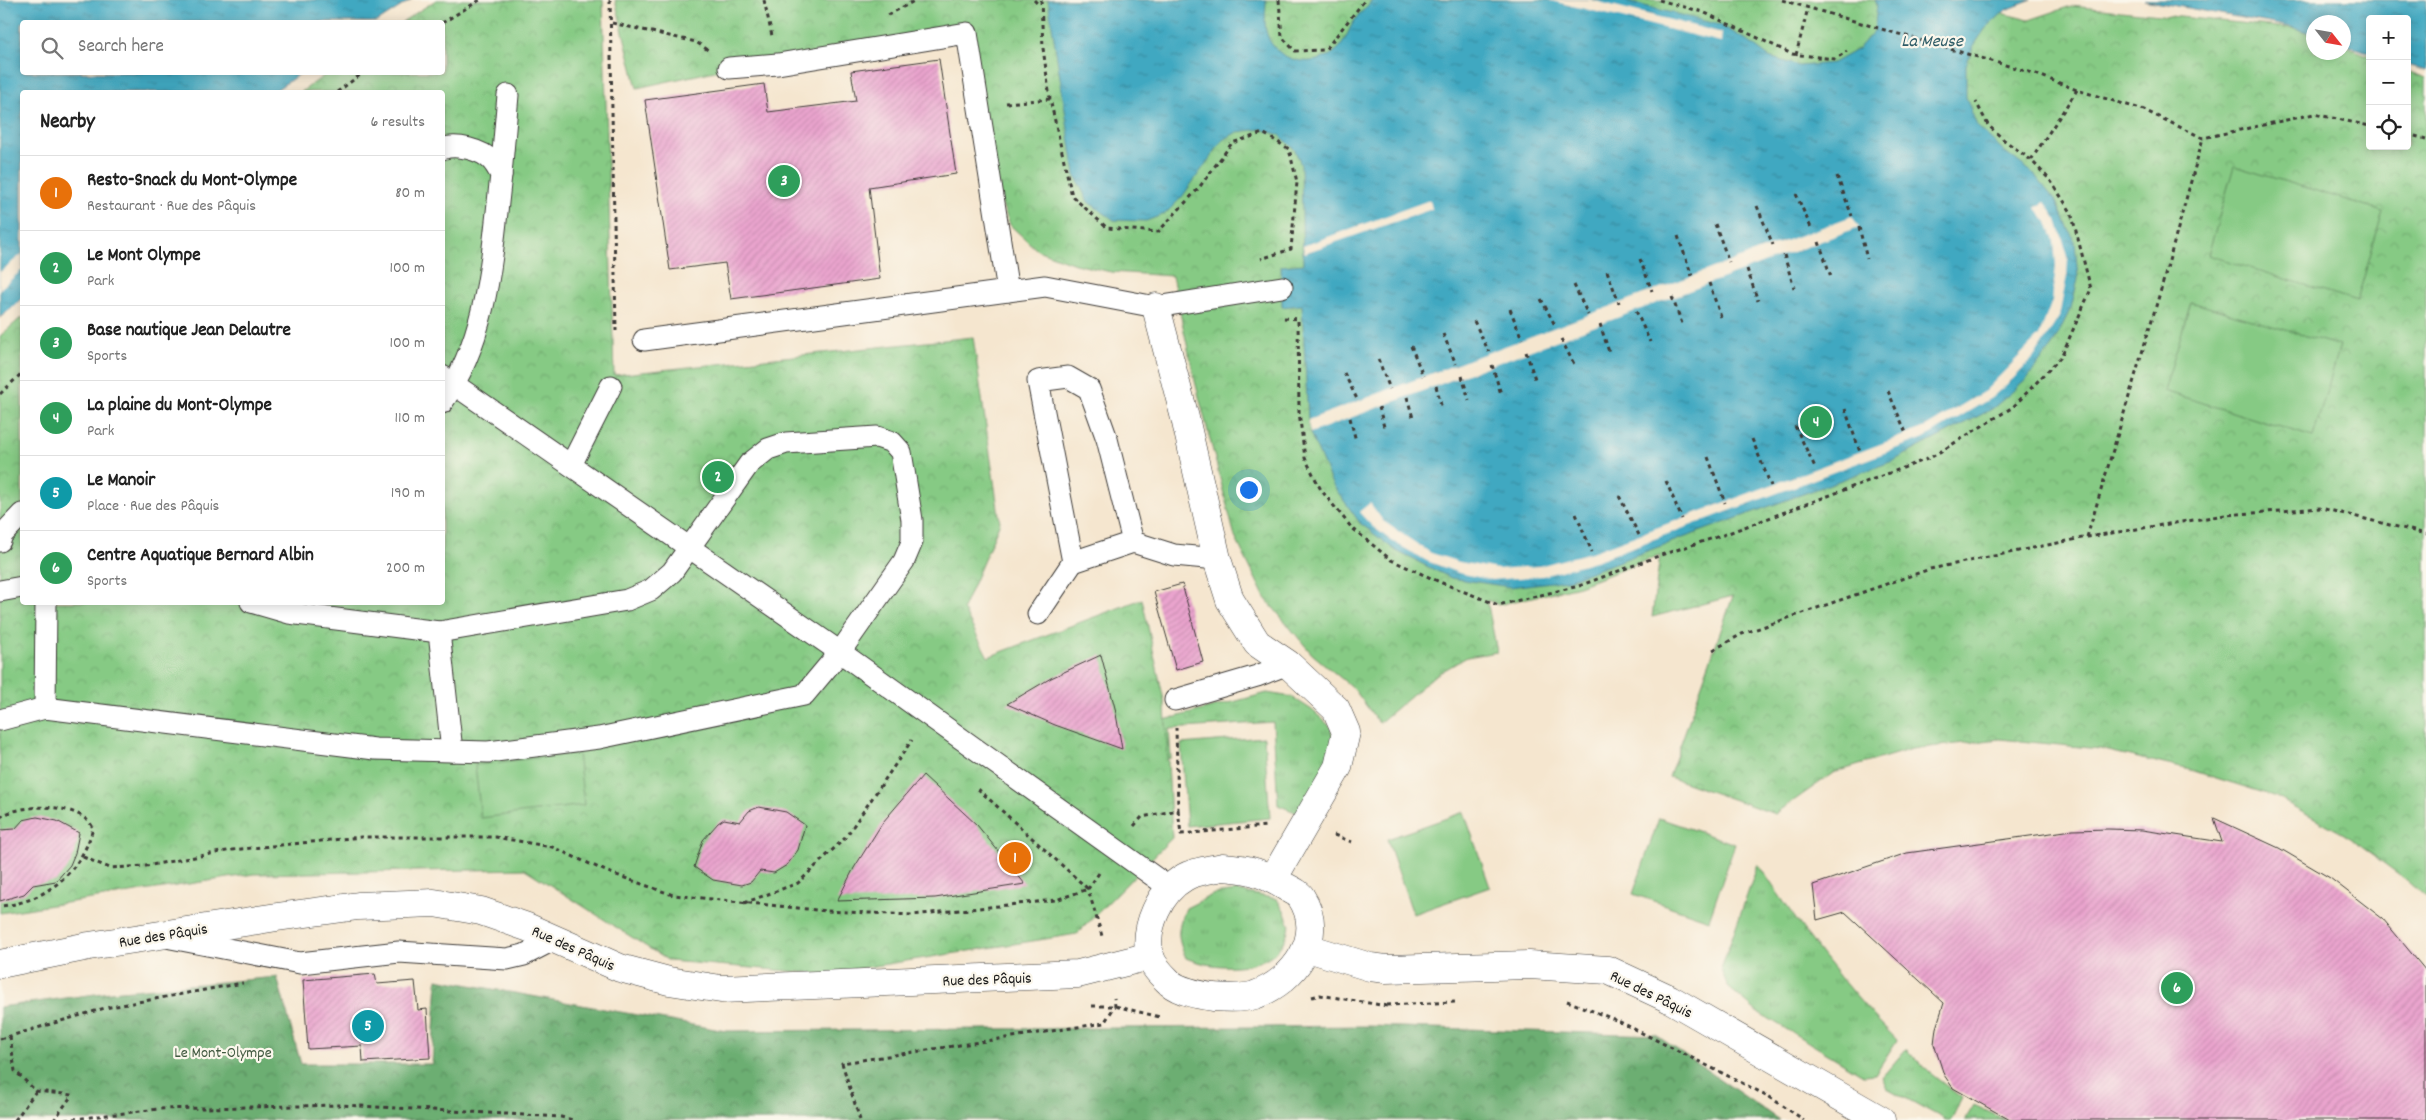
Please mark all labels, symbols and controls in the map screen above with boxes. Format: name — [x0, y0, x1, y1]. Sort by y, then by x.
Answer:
north arrow — [2306, 15, 2351, 60]
map controls — [2366, 15, 2411, 150]
button: + — [2366, 15, 2411, 60]
search box — [20, 20, 445, 75]
water label: La Meuse — [1901, 30, 1964, 55]
icon: search — [38, 34, 66, 62]
text: Search here — [78, 34, 164, 61]
button: − — [2366, 60, 2411, 105]
button: locate — [2366, 105, 2411, 150]
text: Nearby — [40, 108, 95, 138]
text: 6 results — [370, 111, 425, 134]
pin: 3 — [768, 162, 800, 200]
text: Resto-Snack du Mont-Olympe — [87, 168, 297, 195]
text: 1 — [54, 182, 58, 205]
text: 80 m — [395, 182, 425, 205]
text: Restaurant · Rue des Pâquis — [87, 195, 256, 218]
text: Le Mont Olympe — [87, 243, 201, 270]
text: 2 — [53, 257, 60, 280]
text: 100 m — [389, 257, 425, 280]
text: Park — [87, 270, 114, 293]
text: Base nautique Jean Delautre — [87, 318, 291, 345]
text: 3 — [52, 332, 60, 355]
text: 100 m — [389, 332, 425, 355]
text: Sports — [87, 345, 127, 368]
text: La plaine du Mont-Olympe — [87, 393, 272, 420]
pin: 4 — [1800, 403, 1832, 441]
text: 4 — [53, 407, 59, 430]
text: 110 m — [395, 407, 425, 430]
text: Park — [87, 420, 114, 443]
pin: 2 — [702, 458, 734, 496]
text: Le Manoir — [87, 468, 155, 495]
your location — [1236, 477, 1262, 503]
text: 5 — [52, 482, 60, 505]
text: 190 m — [391, 482, 425, 505]
text: Place · Rue des Pâquis — [87, 495, 219, 518]
text: Centre Aquatique Bernard Albin — [87, 543, 314, 570]
text: 6 — [52, 557, 60, 580]
text: 200 m — [386, 557, 425, 580]
text: Sports — [87, 570, 127, 593]
pin: 1 — [999, 839, 1031, 877]
street label: Rue des Pâquis — [118, 918, 210, 955]
street label: Rue des Pâquis — [528, 921, 619, 978]
street label: Rue des Pâquis — [1606, 965, 1696, 1025]
street label: Rue des Pâquis — [942, 967, 1032, 994]
pin: 6 — [2161, 969, 2193, 1007]
pin: 5 — [352, 1007, 384, 1045]
park label: Le Mont-Olympe — [174, 1042, 272, 1065]

